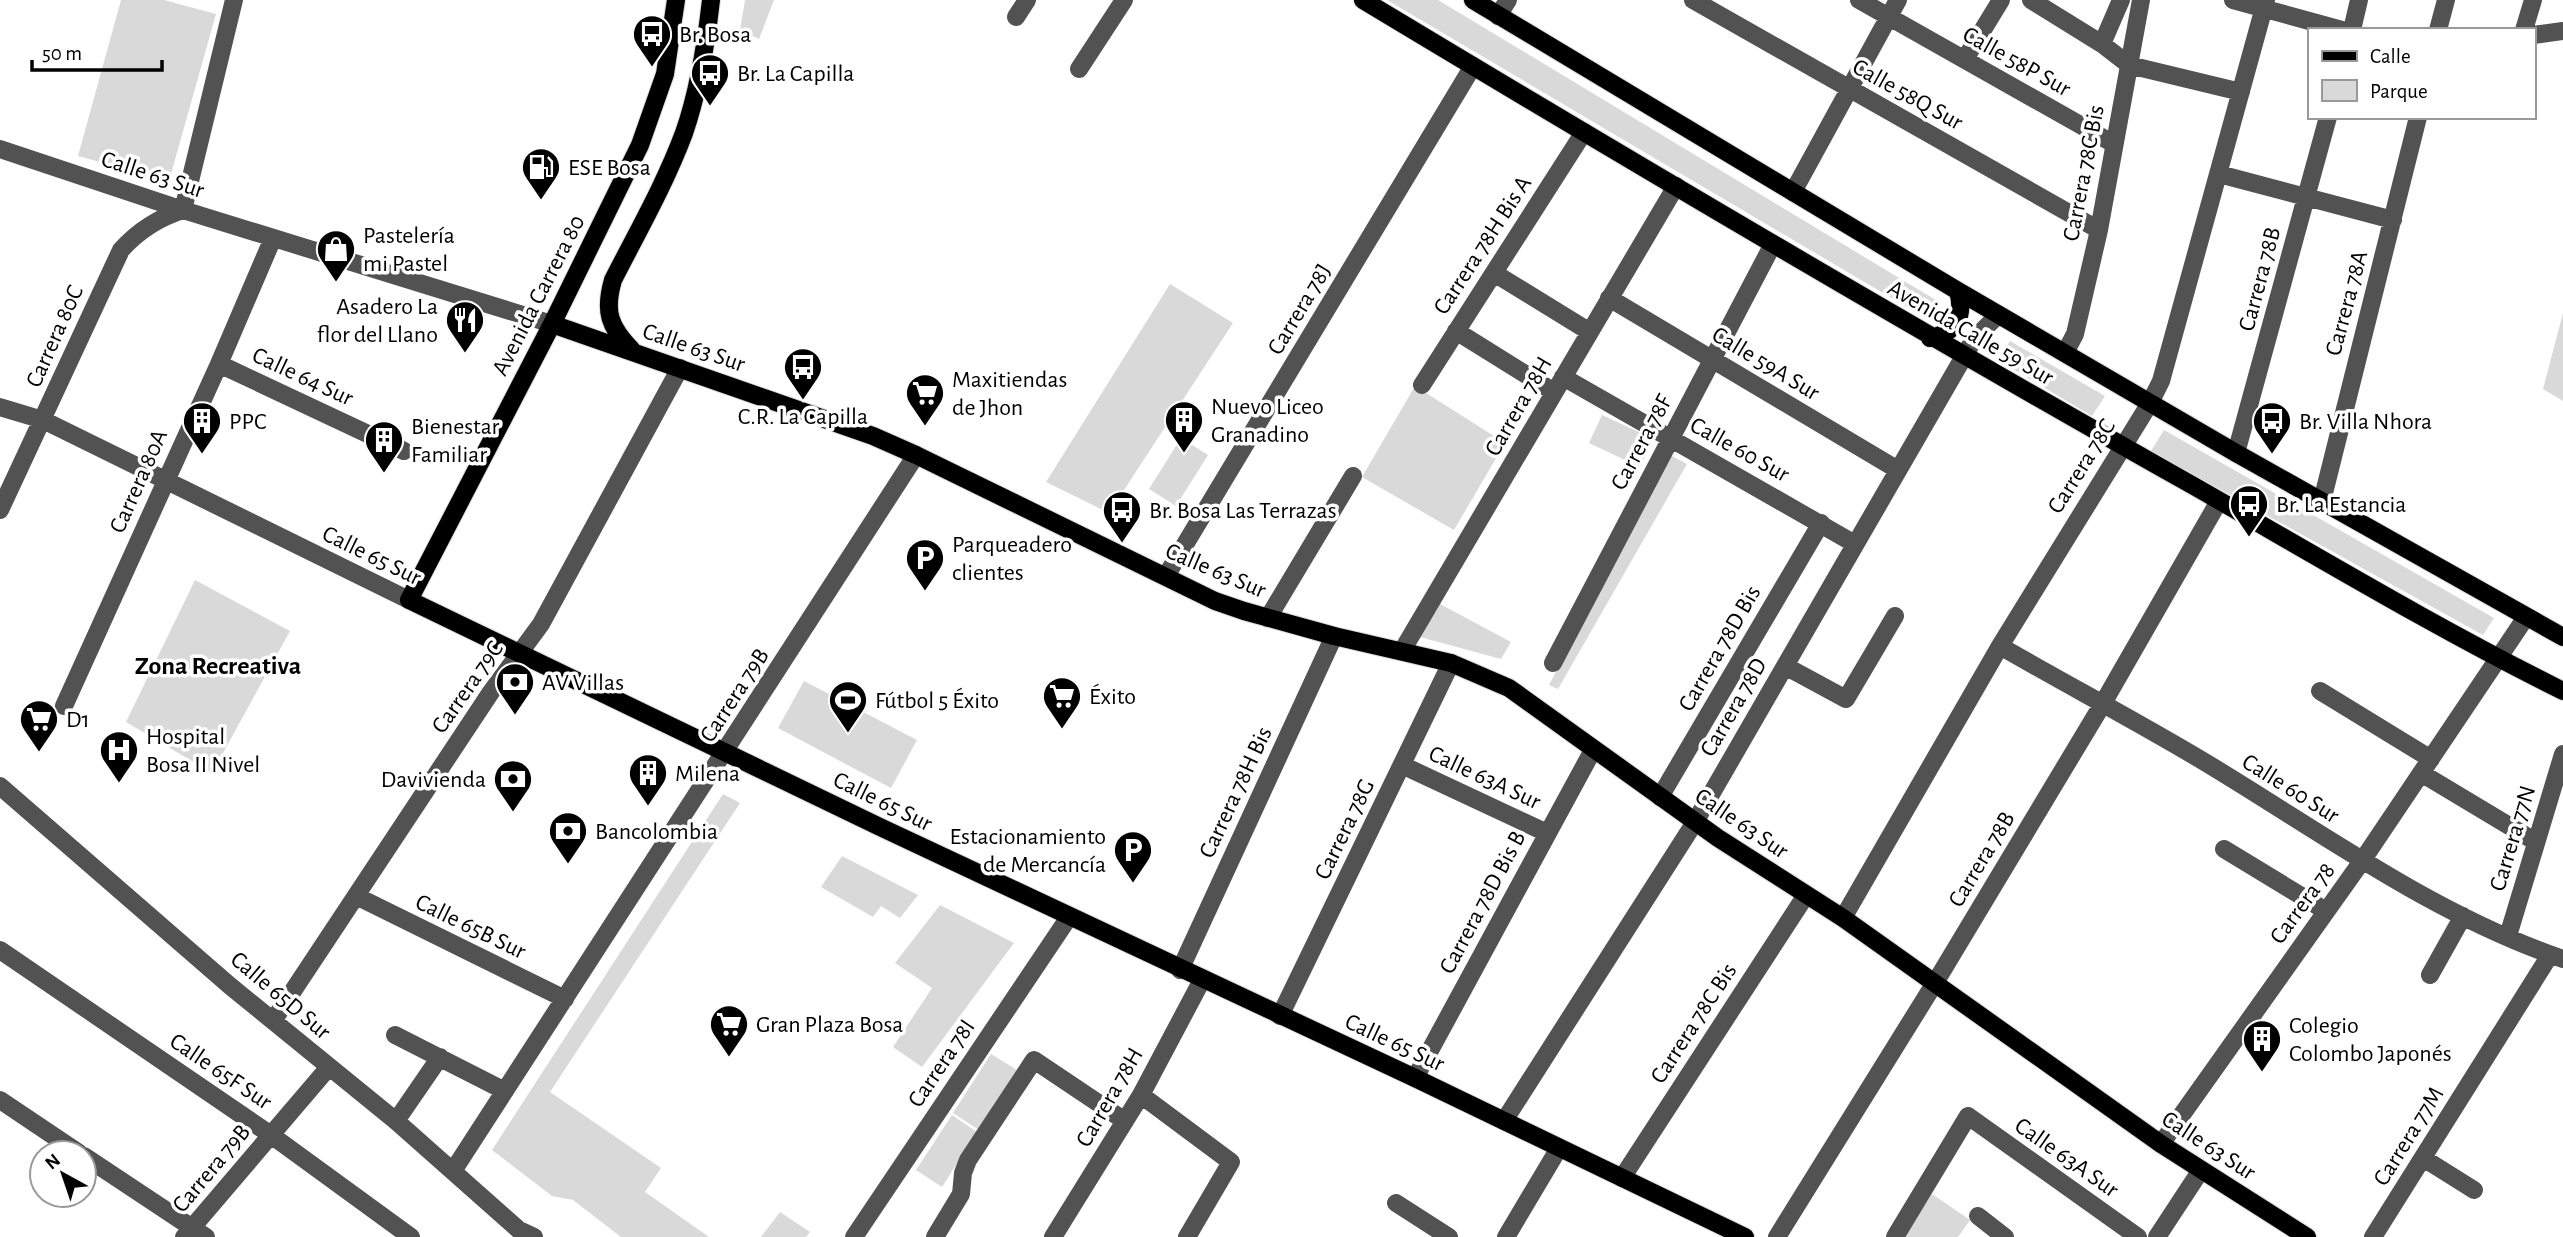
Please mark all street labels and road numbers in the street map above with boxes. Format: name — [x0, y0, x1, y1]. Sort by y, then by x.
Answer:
street label: Calle 58P Sur — [1958, 22, 2075, 101]
street label: Calle 58Q Sur — [1848, 55, 1967, 135]
street label: Carrera 78C Bis — [2059, 103, 2109, 243]
street label: Calle 63 Sur — [98, 147, 207, 203]
street label: Carrera 78H Bis A — [1429, 172, 1536, 319]
street label: Avenida Carrera 80 — [488, 211, 590, 380]
street label: Carrera 78B — [2235, 225, 2285, 334]
street label: Carrera 78A — [2321, 248, 2373, 358]
street label: Carrera 78J — [1263, 260, 1336, 359]
street label: Avenida Calle 59 Sur — [1884, 276, 2058, 390]
street label: Carrera 80C — [22, 282, 88, 391]
street label: Calle 63 Sur — [639, 319, 748, 377]
street label: Calle 59A Sur — [1708, 322, 1824, 405]
street label: Calle 64 Sur — [248, 343, 357, 411]
street label: Carrera 78H — [1481, 353, 1557, 460]
street label: Carrera 78F — [1607, 390, 1677, 494]
street label: Calle 60 Sur — [1686, 413, 1793, 487]
street label: Carrera 78C — [2044, 415, 2120, 518]
street label: Carrera 80A — [106, 426, 172, 537]
street label: Calle 65 Sur — [318, 522, 425, 590]
street label: Calle 63 Sur — [1162, 539, 1270, 603]
street label: Carrera 78D Bis — [1671, 580, 1767, 716]
street label: Carrera 79C — [428, 637, 508, 738]
street label: Carrera 79B — [696, 644, 774, 747]
street label: Carrera 78D — [1693, 652, 1773, 762]
street label: Carrera 78H Bis — [1195, 723, 1277, 862]
street label: Calle 63A Sur — [1425, 742, 1544, 814]
street label: Calle 60 Sur — [2238, 750, 2343, 828]
street label: Calle 65 Sur — [829, 768, 936, 836]
street label: Carrera 78G — [1310, 776, 1379, 883]
street label: Carrera 77N — [2486, 783, 2540, 894]
street label: Calle 63 Sur — [1691, 784, 1793, 864]
street label: Carrera 78B — [1944, 808, 2020, 911]
street label: Carrera 78D Bis B — [1435, 827, 1531, 978]
street label: Carrera 78 — [2266, 859, 2340, 949]
street label: Calle 65B Sur — [412, 890, 530, 964]
street label: Calle 65D Sur — [226, 947, 335, 1044]
street label: Carrera 78C Bis — [1646, 959, 1741, 1088]
street label: Calle 65 Sur — [1341, 1009, 1448, 1076]
street label: Carrera 78I — [904, 1015, 980, 1112]
street label: Calle 65F Sur — [165, 1029, 276, 1115]
street label: Carrera 78H — [1072, 1044, 1148, 1151]
street label: Carrera 77M — [2369, 1083, 2449, 1190]
street label: Calle 63 Sur — [2157, 1107, 2260, 1185]
street label: Calle 63A Sur — [2010, 1113, 2123, 1202]
street label: Carrera 79B — [168, 1120, 255, 1217]

